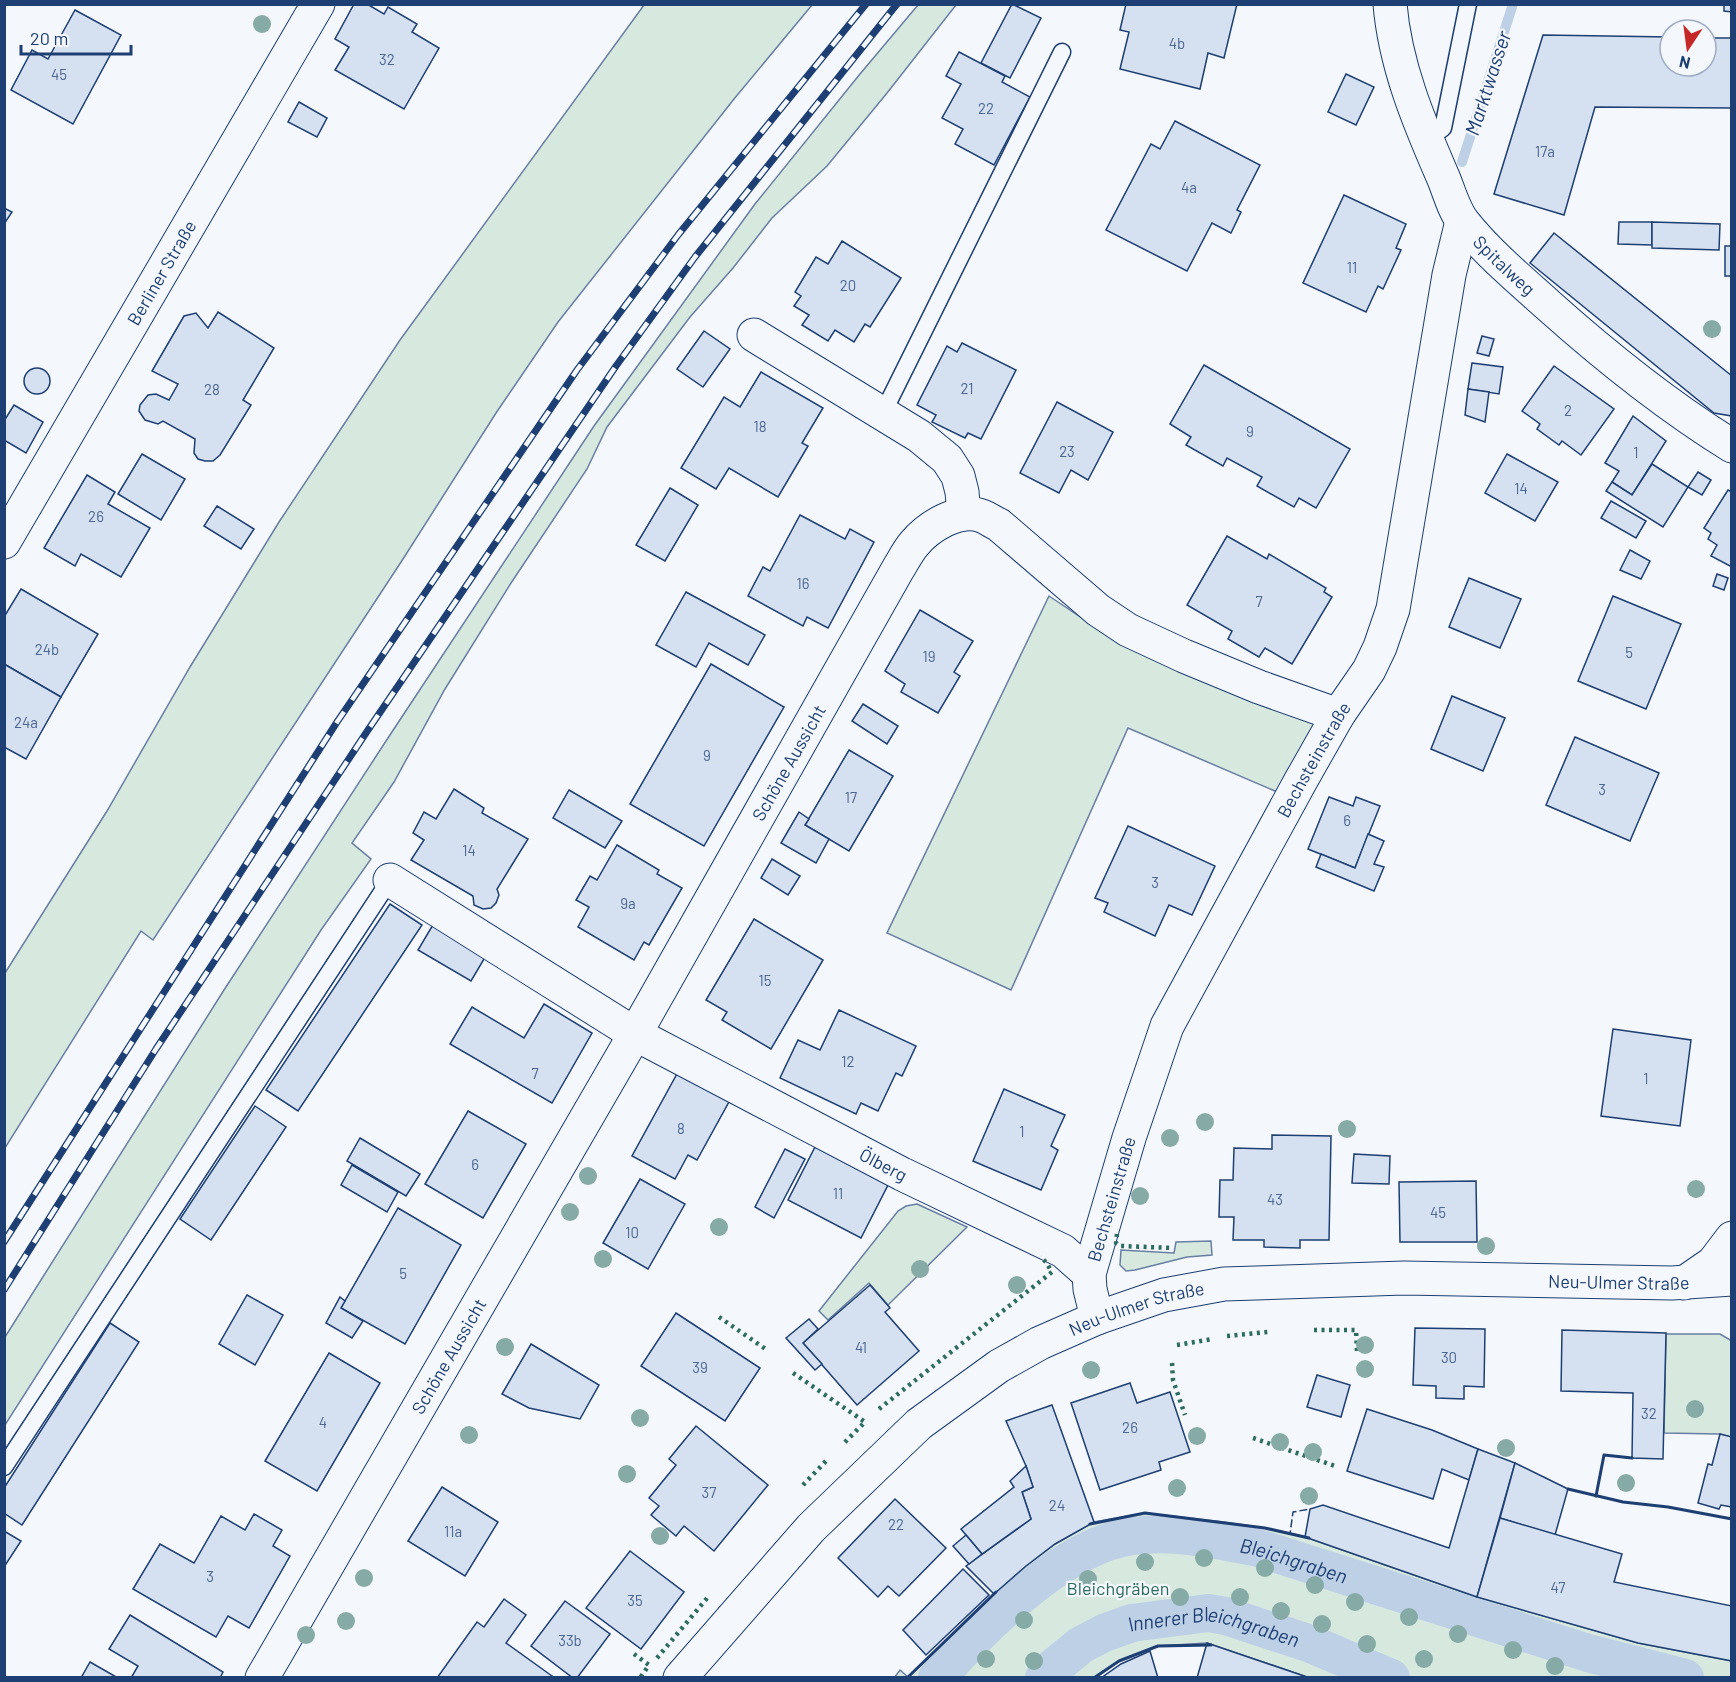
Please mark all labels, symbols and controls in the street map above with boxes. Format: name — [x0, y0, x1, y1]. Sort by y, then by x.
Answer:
scale bar — [21, 18, 130, 56]
north arrow — [1658, 18, 1718, 78]
text: 20 m — [30, 27, 68, 49]
water label: Marktwasser — [1459, 27, 1515, 138]
house number: 4b — [1169, 34, 1185, 52]
house number: 32 — [379, 50, 395, 68]
text: N — [1677, 53, 1692, 74]
house number: 45 — [51, 65, 67, 83]
house number: 22 — [978, 99, 994, 117]
house number: 17a — [1535, 142, 1555, 160]
house number: 4a — [1181, 178, 1197, 196]
street label: Berliner Straße — [122, 216, 201, 329]
street label: Spitalweg — [1469, 231, 1540, 300]
house number: 11 — [1347, 258, 1357, 276]
house number: 20 — [840, 276, 856, 294]
house number: 21 — [960, 379, 974, 397]
house number: 28 — [204, 380, 220, 398]
house number: 2 — [1564, 401, 1572, 419]
house number: 18 — [753, 417, 767, 435]
house number: 9 — [1246, 422, 1254, 440]
house number: 23 — [1059, 442, 1075, 460]
house number: 1 — [1633, 443, 1639, 461]
house number: 14 — [1514, 479, 1528, 497]
house number: 26 — [88, 507, 104, 525]
house number: 16 — [797, 574, 809, 592]
house number: 7 — [1255, 592, 1263, 610]
house number: 24b — [35, 640, 59, 658]
house number: 5 — [1625, 643, 1633, 661]
house number: 19 — [922, 647, 936, 665]
street label: Bechsteinstraße — [1272, 697, 1355, 821]
street label: Schöne Aussicht — [747, 701, 830, 825]
house number: 24a — [14, 713, 38, 731]
house number: 9 — [703, 746, 711, 764]
house number: 3 — [1598, 780, 1606, 798]
house number: 17 — [845, 788, 857, 806]
house number: 6 — [1343, 811, 1351, 829]
house number: 14 — [462, 841, 476, 859]
house number: 3 — [1151, 873, 1159, 891]
house number: 9a — [620, 894, 636, 912]
house number: 15 — [759, 971, 771, 989]
house number: 12 — [841, 1052, 855, 1070]
house number: 7 — [531, 1064, 539, 1082]
house number: 1 — [1643, 1069, 1649, 1087]
house number: 8 — [677, 1119, 685, 1137]
house number: 1 — [1019, 1122, 1025, 1140]
street label: Bechsteinstraße — [1082, 1134, 1140, 1264]
street label: Ölberg — [856, 1143, 911, 1186]
house number: 6 — [471, 1155, 479, 1173]
house number: 11 — [833, 1184, 843, 1202]
house number: 43 — [1267, 1190, 1283, 1208]
house number: 45 — [1430, 1203, 1446, 1221]
house number: 10 — [625, 1223, 639, 1241]
house number: 5 — [399, 1264, 407, 1282]
street label: Neu-Ulmer Straße — [1548, 1270, 1690, 1294]
street label: Neu-Ulmer Straße — [1065, 1277, 1206, 1340]
street label: Schöne Aussicht — [406, 1294, 490, 1418]
house number: 41 — [855, 1338, 867, 1356]
house number: 30 — [1441, 1348, 1457, 1366]
house number: 39 — [692, 1358, 708, 1376]
house number: 32 — [1641, 1404, 1657, 1422]
house number: 4 — [319, 1413, 327, 1431]
house number: 26 — [1122, 1418, 1138, 1436]
house number: 37 — [702, 1483, 716, 1501]
house number: 24 — [1049, 1496, 1065, 1514]
house number: 22 — [888, 1515, 904, 1533]
house number: 11a — [444, 1522, 462, 1540]
water label: Bleichgraben — [1238, 1533, 1351, 1588]
house number: 3 — [206, 1567, 214, 1585]
park label: Bleichgräben — [1067, 1577, 1169, 1599]
house number: 47 — [1551, 1578, 1565, 1596]
house number: 35 — [627, 1591, 643, 1609]
water label: Innerer Bleichgraben — [1124, 1601, 1303, 1651]
house number: 33b — [558, 1631, 582, 1649]

